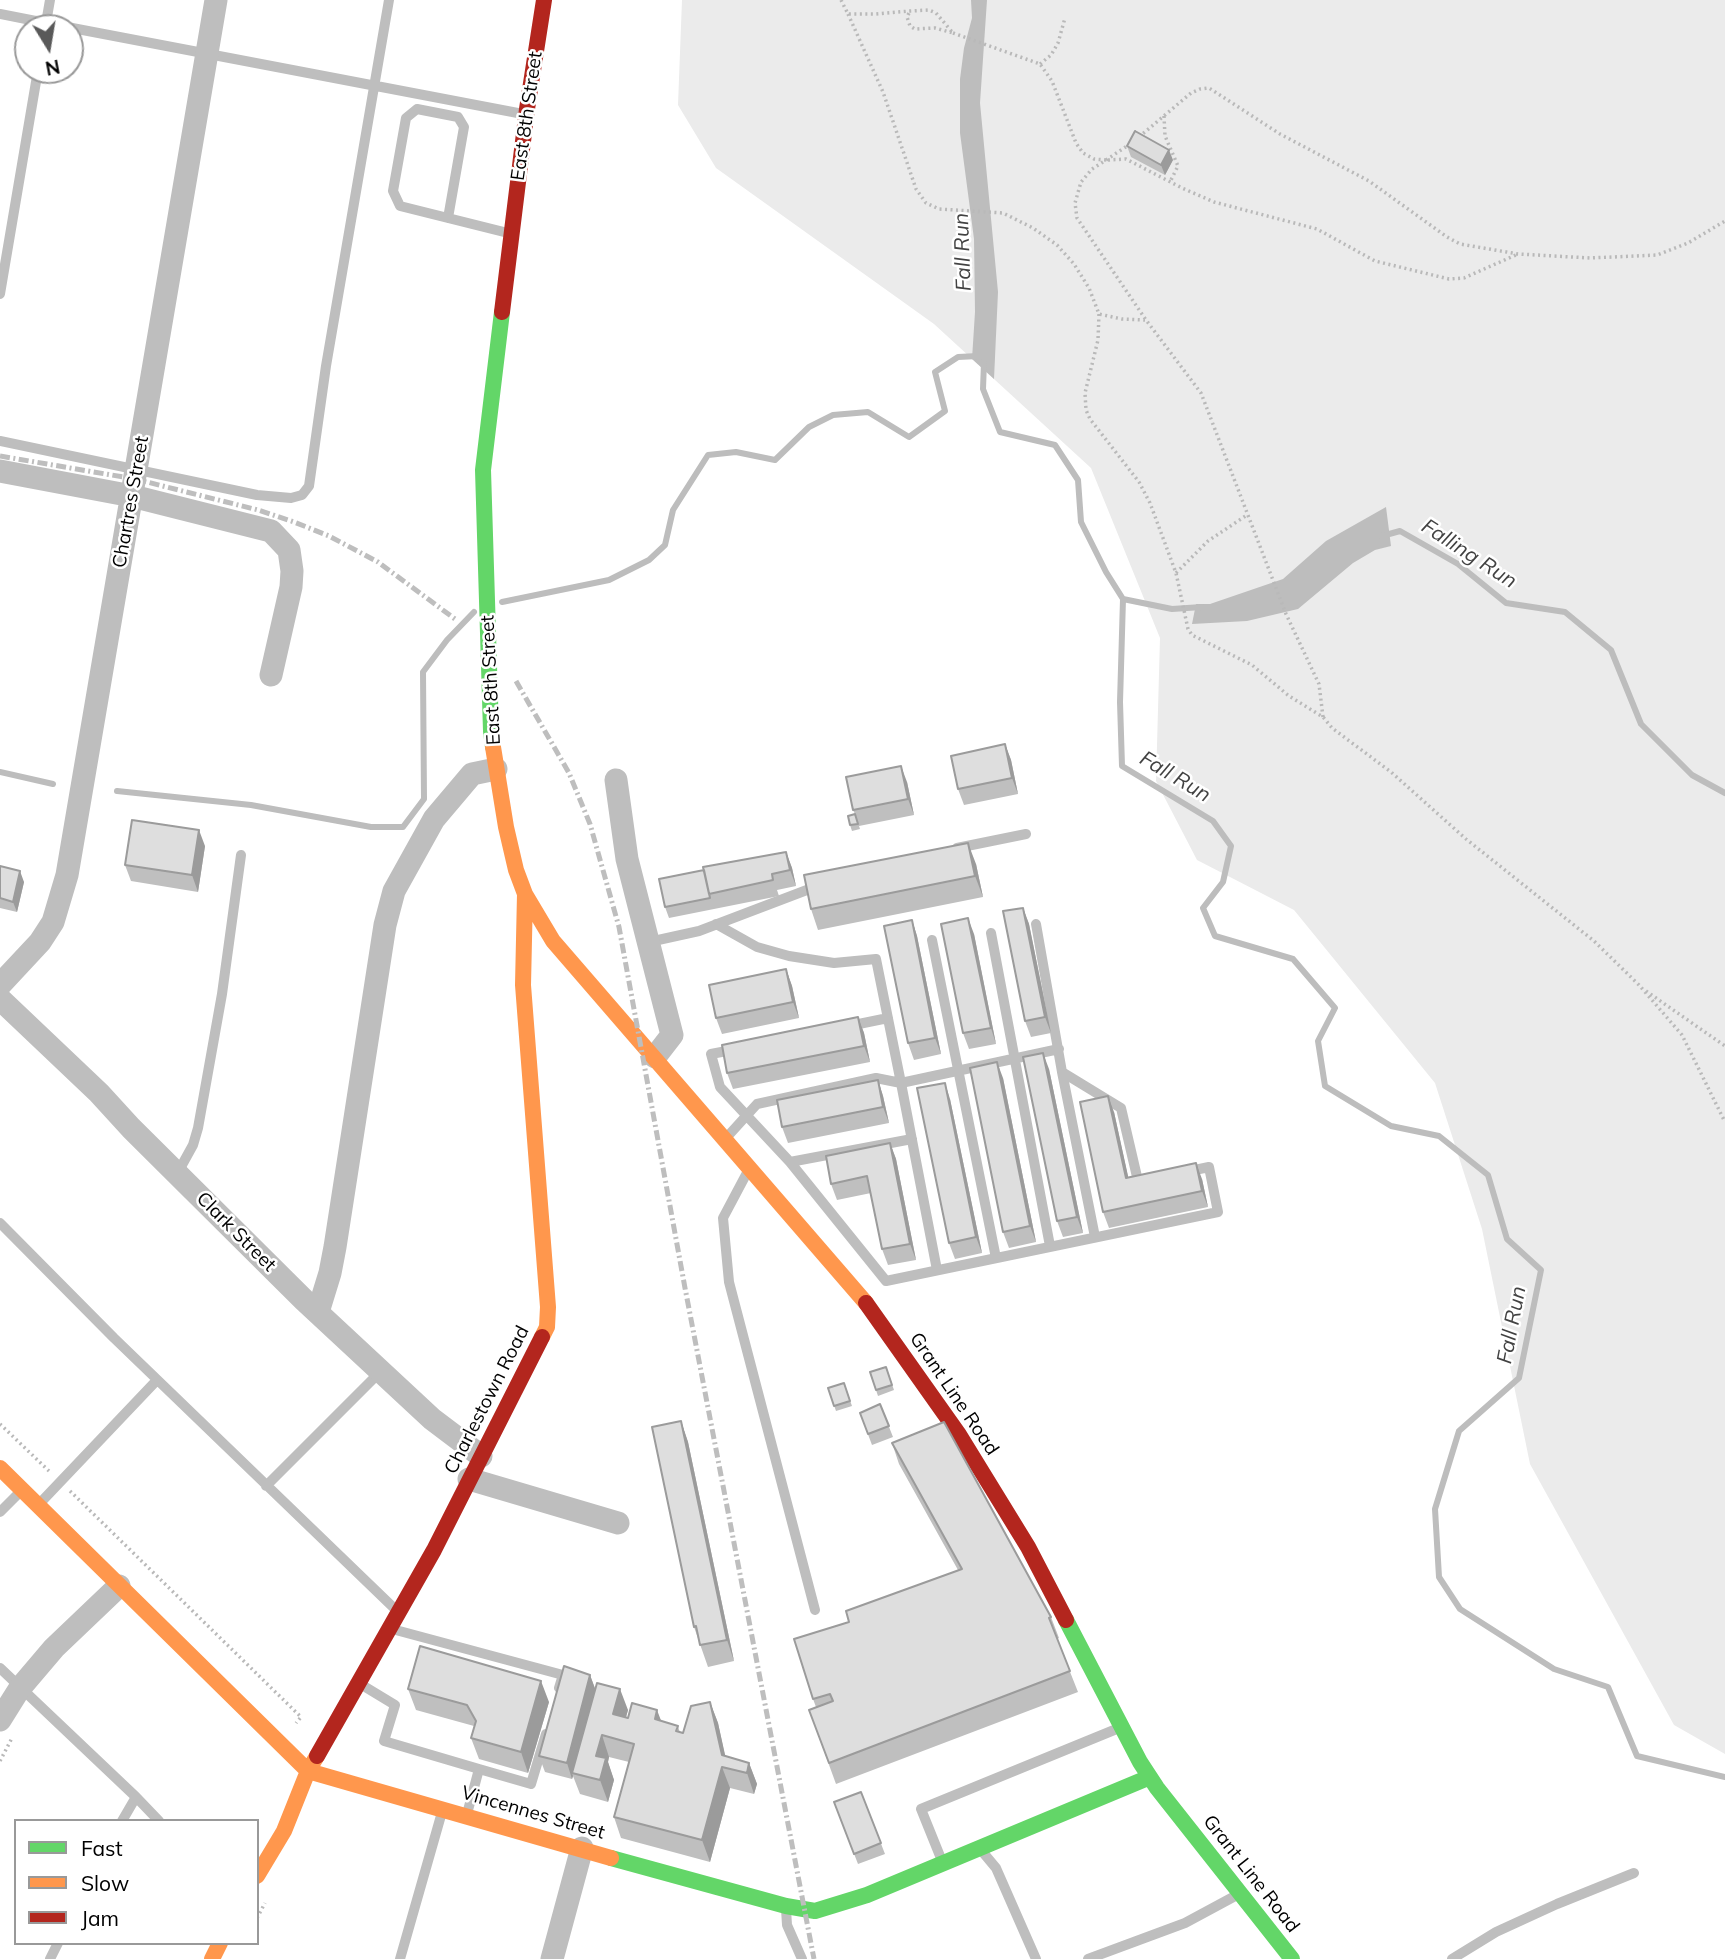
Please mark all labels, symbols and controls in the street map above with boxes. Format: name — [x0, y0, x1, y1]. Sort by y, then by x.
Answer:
north arrow — [14, 14, 84, 84]
street label: East 8th Street — [507, 50, 547, 182]
text: N — [43, 54, 62, 81]
water label: Fall Run — [949, 212, 977, 292]
street label: Chartres Street — [108, 434, 154, 570]
water label: Falling Run — [1417, 514, 1521, 594]
street label: East 8th Street — [476, 614, 506, 746]
water label: Fall Run — [1135, 746, 1215, 808]
street label: Clark Street — [191, 1187, 281, 1277]
water label: Fall Run — [1492, 1284, 1532, 1366]
street label: Charlestown Road — [440, 1322, 534, 1478]
street label: Grant Line Road — [905, 1328, 1003, 1460]
street label: Vincennes Street — [459, 1782, 607, 1844]
street label: Grant Line Road — [1198, 1811, 1304, 1937]
legend — [14, 1819, 259, 1945]
text: Fast — [81, 1835, 123, 1861]
text: Slow — [81, 1870, 129, 1896]
text: Jam — [81, 1905, 119, 1931]

